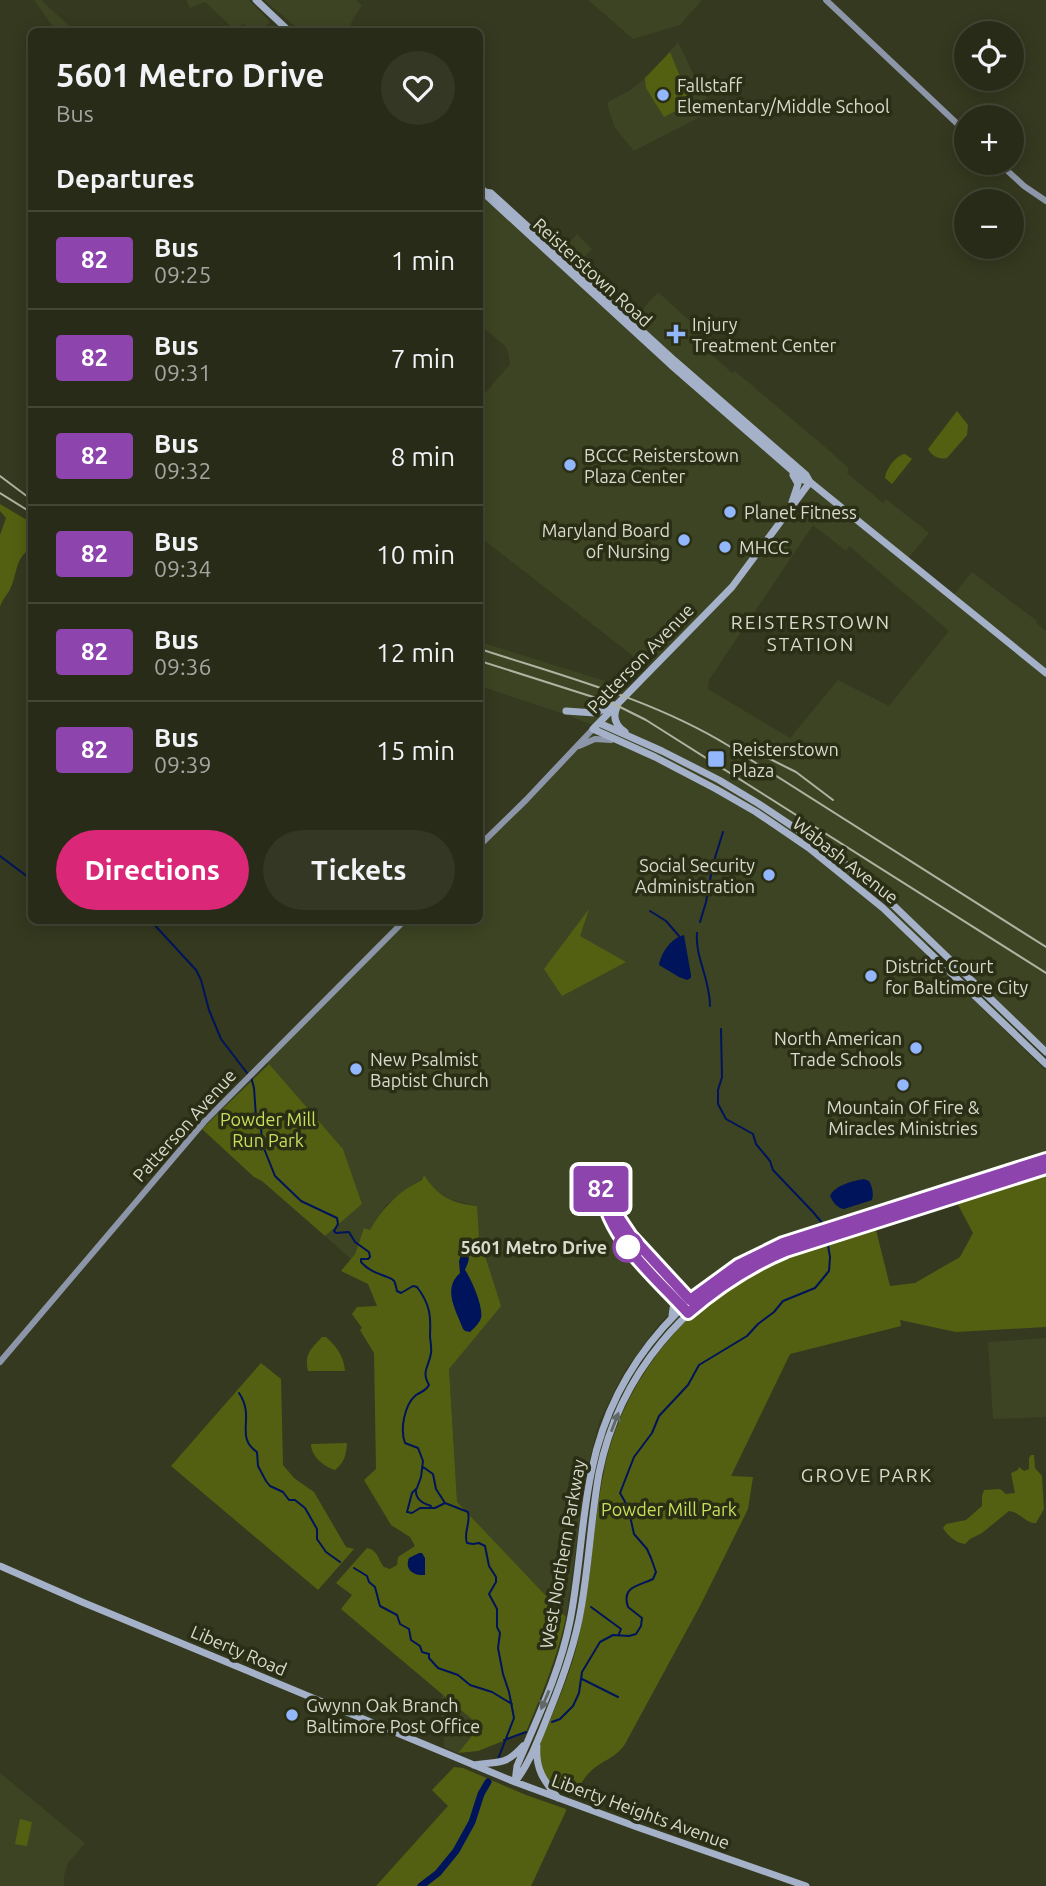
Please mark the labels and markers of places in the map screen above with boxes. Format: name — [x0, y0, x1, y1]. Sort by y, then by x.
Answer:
place label: Fallstaff Elementary/Middle School — [677, 75, 890, 116]
marker: Fallstaff Elementary/Middle School — [655, 87, 671, 103]
place label: Injury Treatment Center — [692, 314, 837, 355]
marker: Injury Treatment Center — [666, 324, 686, 344]
place label: BCCC Reisterstown Plaza Center — [584, 445, 739, 486]
marker: BCCC Reisterstown Plaza Center — [562, 457, 578, 473]
place label: Planet Fitness — [744, 502, 857, 522]
marker: Planet Fitness — [722, 504, 738, 520]
place label: Maryland Board of Nursing — [542, 520, 670, 561]
marker: Maryland Board of Nursing — [676, 532, 692, 548]
place label: MHCC — [739, 537, 789, 557]
marker: MHCC — [717, 539, 733, 555]
place label: Reisterstown Plaza — [732, 739, 839, 780]
marker: Reisterstown Plaza — [706, 749, 726, 769]
place label: Social Security Administration — [635, 855, 755, 896]
marker: Social Security Administration — [761, 867, 777, 883]
place label: District Court for Baltimore City — [885, 956, 1029, 997]
marker: District Court for Baltimore City — [863, 968, 879, 984]
place label: North American Trade Schools — [774, 1028, 902, 1069]
marker: North American Trade Schools — [908, 1040, 924, 1056]
place label: New Psalmist Baptist Church — [370, 1049, 489, 1090]
marker: New Psalmist Baptist Church — [348, 1061, 364, 1077]
marker: Mountain Of Fire & Miracles Ministries — [895, 1077, 911, 1093]
place label: Mountain Of Fire & Miracles Ministries — [826, 1097, 980, 1138]
marker: 5601 Metro Drive — [613, 1232, 643, 1262]
place label: 5601 Metro Drive — [461, 1237, 607, 1257]
place label: Gwynn Oak Branch Baltimore Post Office — [306, 1695, 480, 1736]
marker: Gwynn Oak Branch Baltimore Post Office — [284, 1707, 300, 1723]

